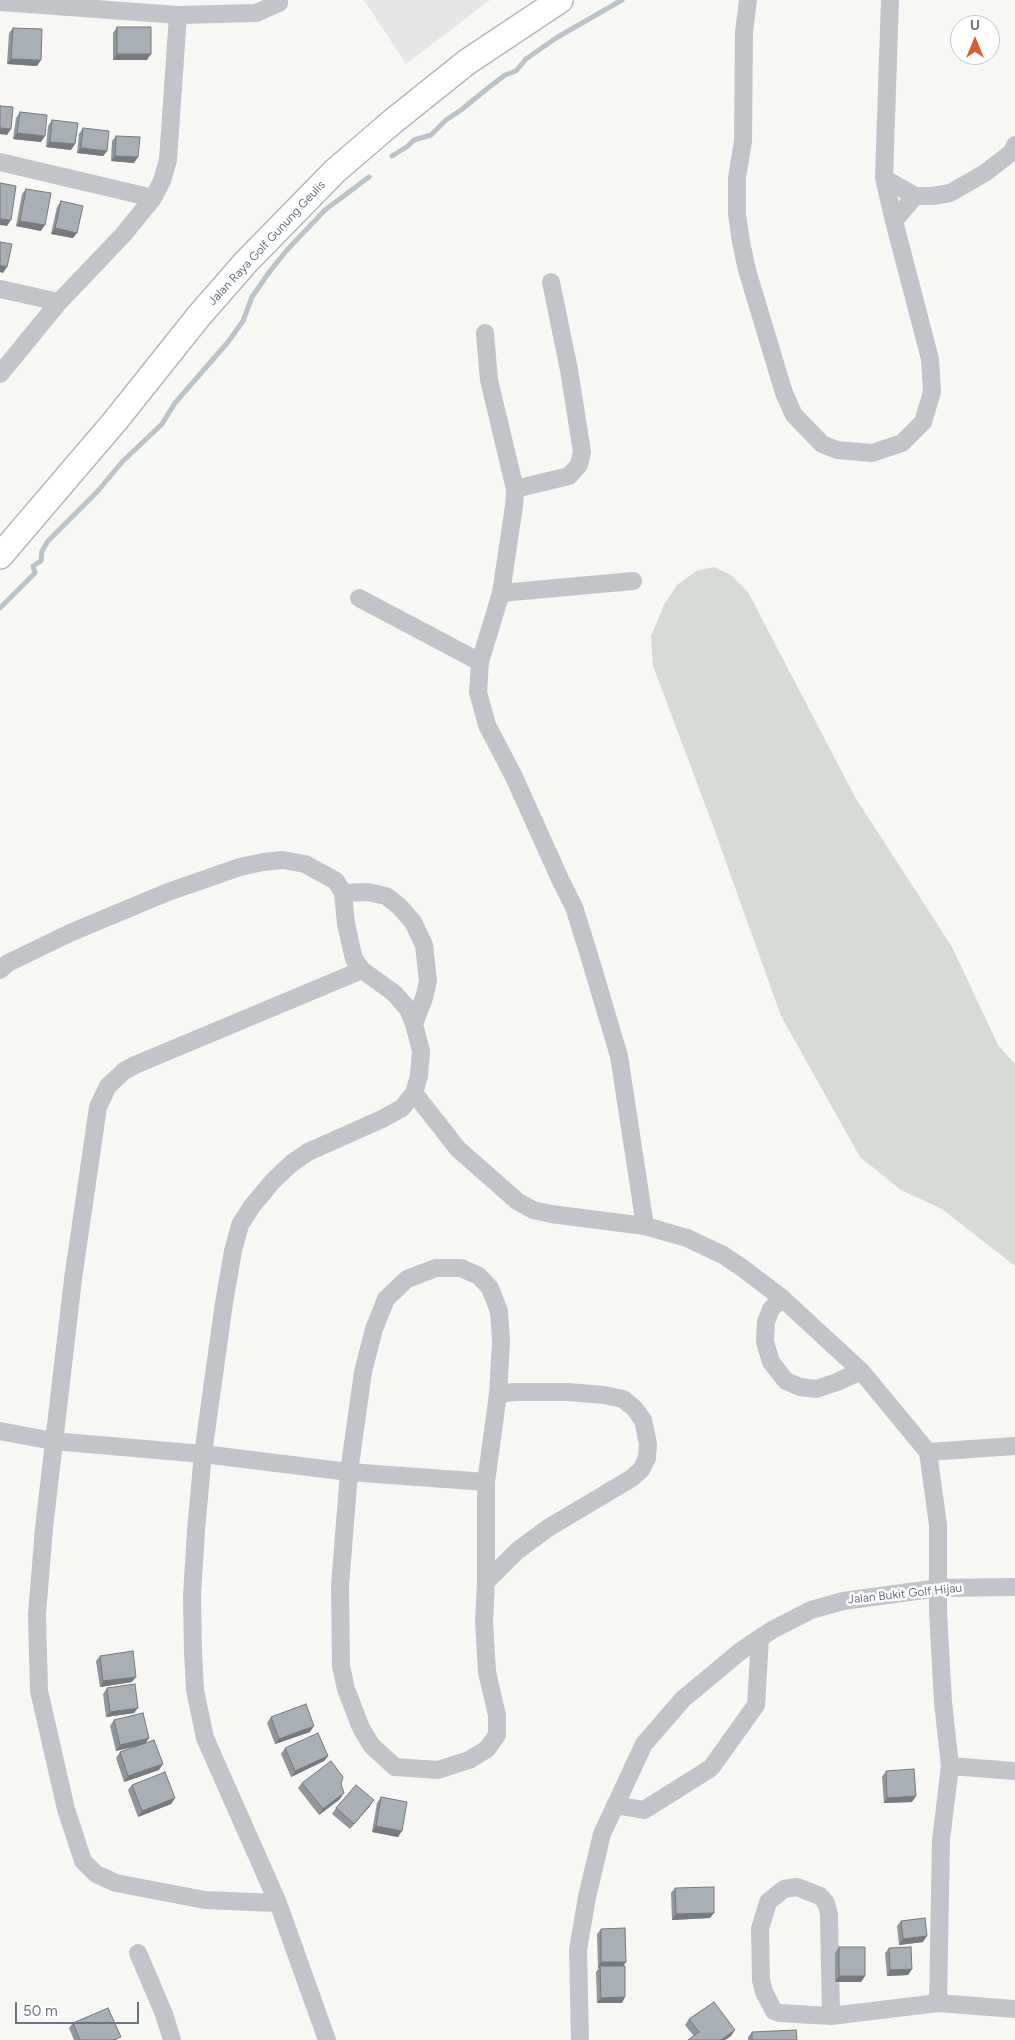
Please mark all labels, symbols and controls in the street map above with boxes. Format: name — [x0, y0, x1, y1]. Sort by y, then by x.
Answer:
north arrow — [950, 15, 1000, 65]
text: U — [970, 17, 980, 34]
street label: Jalan Raya Golf Gunung Geulis — [205, 178, 329, 308]
street label: Jalan Bukit Golf Hijau — [847, 1581, 963, 1607]
scale bar — [18, 1992, 141, 2024]
text: 50 m — [23, 2002, 58, 2020]

